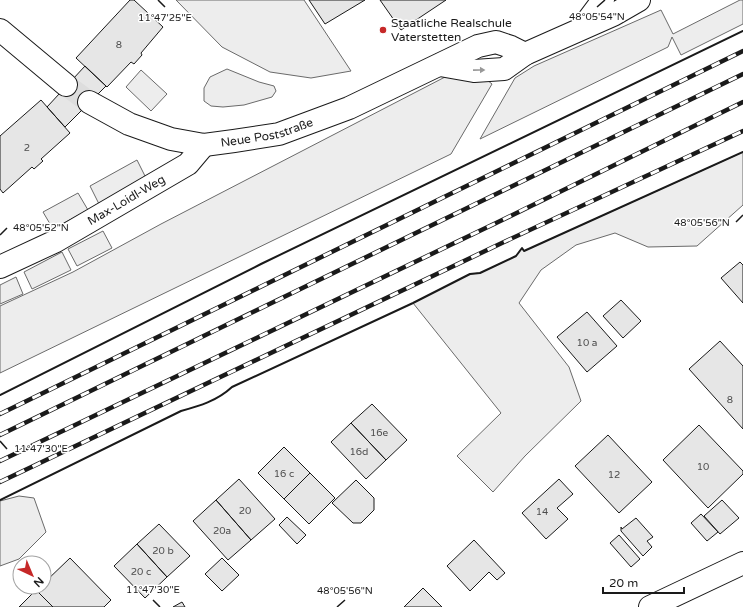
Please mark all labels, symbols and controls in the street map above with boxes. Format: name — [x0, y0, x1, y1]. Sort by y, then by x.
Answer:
text: 48°05'54"N — [569, 11, 625, 23]
text: 11°47'25"E — [138, 12, 192, 24]
place label: Staatliche Realschule Vaterstetten — [391, 16, 512, 44]
marker: Staatliche Realschule Vaterstetten — [378, 25, 388, 35]
house number: 8 — [116, 39, 122, 51]
one-way arrow — [473, 67, 486, 73]
street label: Neue Poststraße — [220, 115, 315, 150]
house number: 2 — [24, 142, 30, 154]
street label: Max-Loidl-Weg — [85, 172, 167, 228]
text: 48°05'56"N — [674, 217, 730, 229]
text: 48°05'52"N — [13, 222, 69, 234]
house number: 10 a — [577, 337, 597, 349]
house number: 8 — [727, 394, 733, 406]
house number: 16e — [370, 427, 388, 439]
text: 11°47'30"E — [14, 443, 68, 455]
house number: 16d — [350, 446, 368, 458]
house number: 10 — [697, 461, 709, 473]
house number: 16 c — [274, 468, 294, 480]
house number: 12 — [608, 469, 620, 481]
house number: 20 — [239, 505, 251, 517]
house number: 14 — [536, 506, 548, 518]
house number: 20a — [213, 525, 231, 537]
house number: 20 b — [152, 545, 174, 557]
north arrow — [12, 555, 52, 595]
house number: 20 c — [131, 566, 151, 578]
scale bar — [603, 569, 684, 595]
text: N — [31, 574, 46, 590]
text: 20 m — [609, 576, 638, 590]
text: 11°47'30"E — [126, 584, 180, 596]
text: 48°05'56"N — [317, 585, 373, 597]

